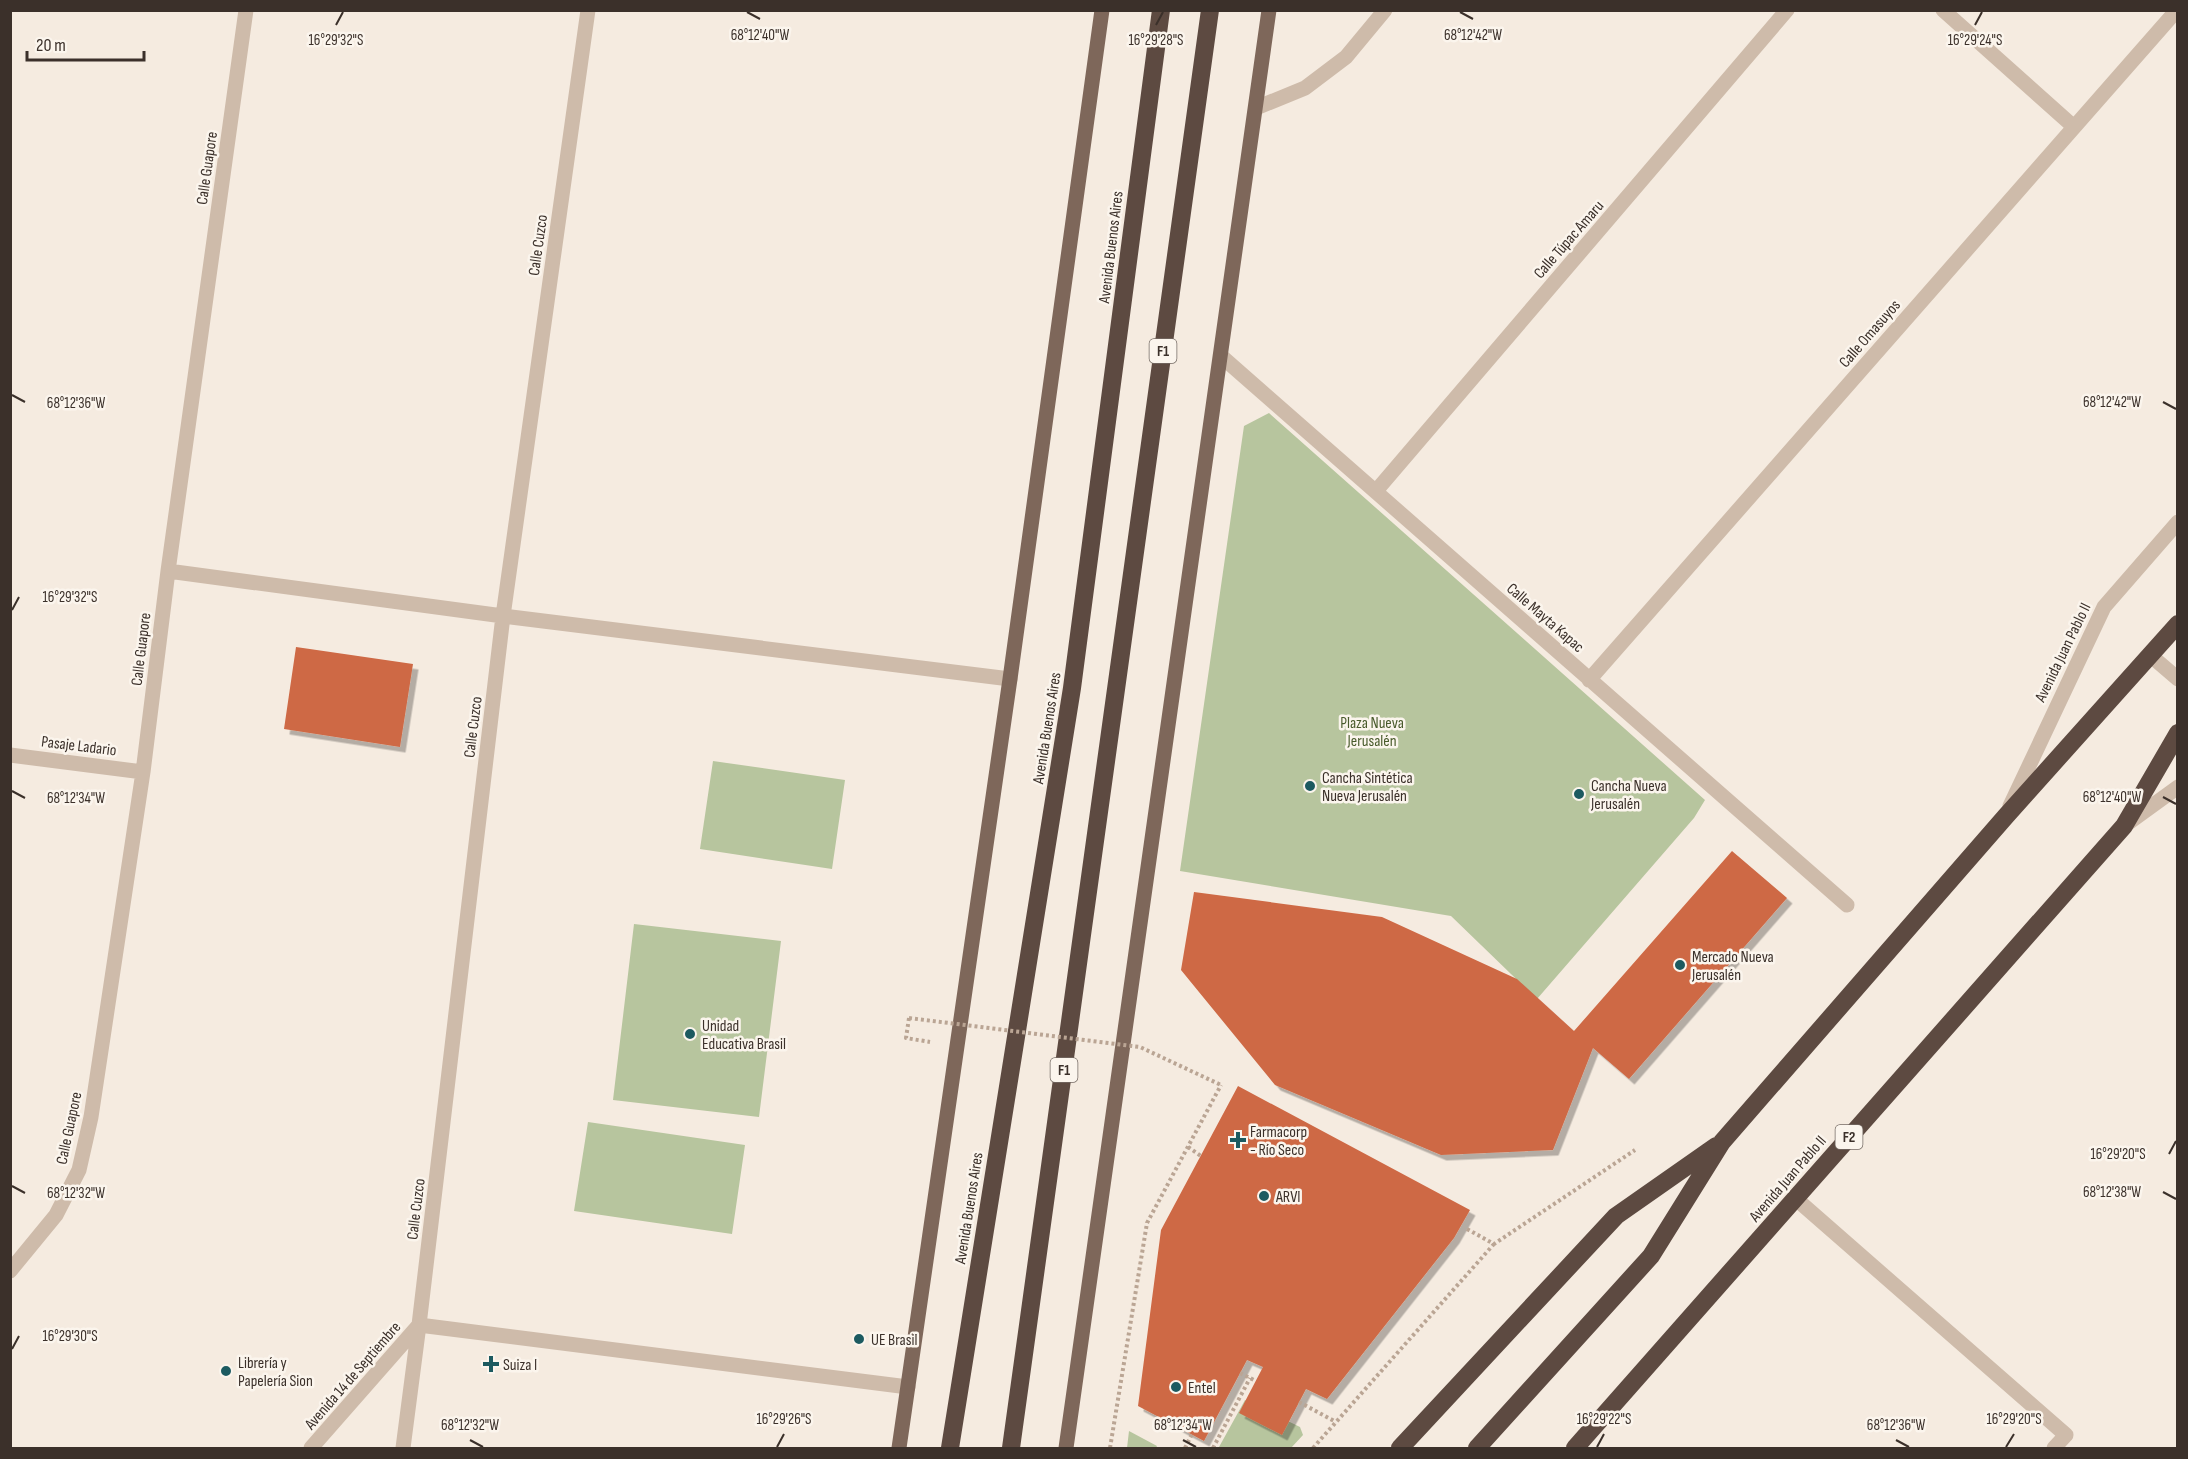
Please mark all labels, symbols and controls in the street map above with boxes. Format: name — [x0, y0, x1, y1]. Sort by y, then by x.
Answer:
scale bar — [27, 24, 144, 62]
text: 68°12'40"W — [731, 26, 789, 45]
text: 68°12'42"W — [1444, 26, 1502, 45]
text: 16°29'32"S — [309, 31, 363, 50]
text: 16°29'28"S — [1129, 31, 1183, 50]
text: 16°29'24"S — [1948, 31, 2002, 50]
text: 20 m — [36, 35, 66, 56]
street label: Calle Guapore — [193, 131, 222, 206]
street label: Avenida Buenos Aires — [1095, 190, 1128, 305]
street label: Calle Túpac Amaru — [1530, 197, 1608, 283]
street label: Calle Cuzco — [525, 213, 552, 277]
street label: Calle Omasuyos — [1835, 296, 1905, 372]
road number: F1 — [1150, 339, 1176, 363]
text: 68°12'42"W — [2083, 393, 2141, 412]
text: 68°12'36"W — [47, 394, 105, 413]
street label: Calle Mayta Kapac — [1502, 579, 1588, 657]
text: 16°29'32"S — [43, 588, 97, 607]
street label: Avenida Juan Pablo II — [2031, 600, 2096, 706]
street label: Calle Guapore — [128, 612, 155, 687]
street label: Avenida Buenos Aires — [1029, 671, 1066, 786]
street label: Calle Cuzco — [460, 696, 487, 759]
park label: Plaza Nueva Jerusalén — [1340, 714, 1404, 751]
street label: Pasaje Ladario — [40, 732, 117, 761]
place label: Cancha Sintética Nueva Jerusalén — [1322, 769, 1413, 806]
place label: Cancha Nueva Jerusalén — [1590, 777, 1667, 814]
marker: Cancha Sintética Nueva Jerusalén — [1303, 779, 1317, 793]
marker: Cancha Nueva Jerusalén — [1572, 787, 1586, 801]
text: 68°12'40"W — [2083, 788, 2141, 807]
text: 68°12'34"W — [47, 789, 105, 808]
place label: Mercado Nueva Jerusalén — [1691, 948, 1774, 985]
marker: Mercado Nueva Jerusalén — [1673, 958, 1687, 972]
place label: Unidad Educativa Brasil — [702, 1017, 786, 1054]
marker: Unidad Educativa Brasil — [683, 1027, 697, 1041]
road number: F1 — [1050, 1058, 1078, 1082]
street label: Calle Guapore — [53, 1090, 86, 1166]
place label: Farmacorp - Río Seco — [1250, 1123, 1307, 1160]
road number: F2 — [1836, 1125, 1862, 1149]
street label: Avenida Juan Pablo II — [1745, 1132, 1831, 1227]
marker: Farmacorp - Río Seco — [1231, 1133, 1245, 1147]
text: 16°29'20"S — [2090, 1145, 2146, 1164]
street label: Avenida Buenos Aires — [951, 1151, 988, 1266]
street label: Calle Cuzco — [403, 1178, 430, 1241]
text: 68°12'38"W — [2083, 1183, 2141, 1202]
text: 68°12'32"W — [47, 1184, 105, 1203]
place label: ARVI — [1275, 1188, 1301, 1207]
marker: ARVI — [1257, 1189, 1271, 1203]
street label: Avenida 14 de Septiembre — [300, 1318, 405, 1435]
text: 16°29'30"S — [42, 1327, 98, 1346]
place label: UE Brasil — [871, 1331, 917, 1350]
marker: UE Brasil — [852, 1332, 866, 1346]
place label: Librería y Papelería Sion — [238, 1354, 313, 1391]
place label: Suiza I — [503, 1356, 537, 1375]
marker: Suiza I — [484, 1357, 498, 1371]
marker: Librería y Papelería Sion — [219, 1364, 233, 1378]
place label: Entel — [1188, 1379, 1216, 1398]
marker: Entel — [1169, 1380, 1183, 1394]
text: 16°29'26"S — [756, 1410, 812, 1429]
text: 16°29'22"S — [1577, 1410, 1631, 1429]
text: 16°29'20"S — [1986, 1410, 2042, 1429]
text: 68°12'32"W — [441, 1416, 499, 1435]
text: 68°12'34"W — [1154, 1416, 1212, 1435]
text: 68°12'36"W — [1867, 1416, 1925, 1435]

